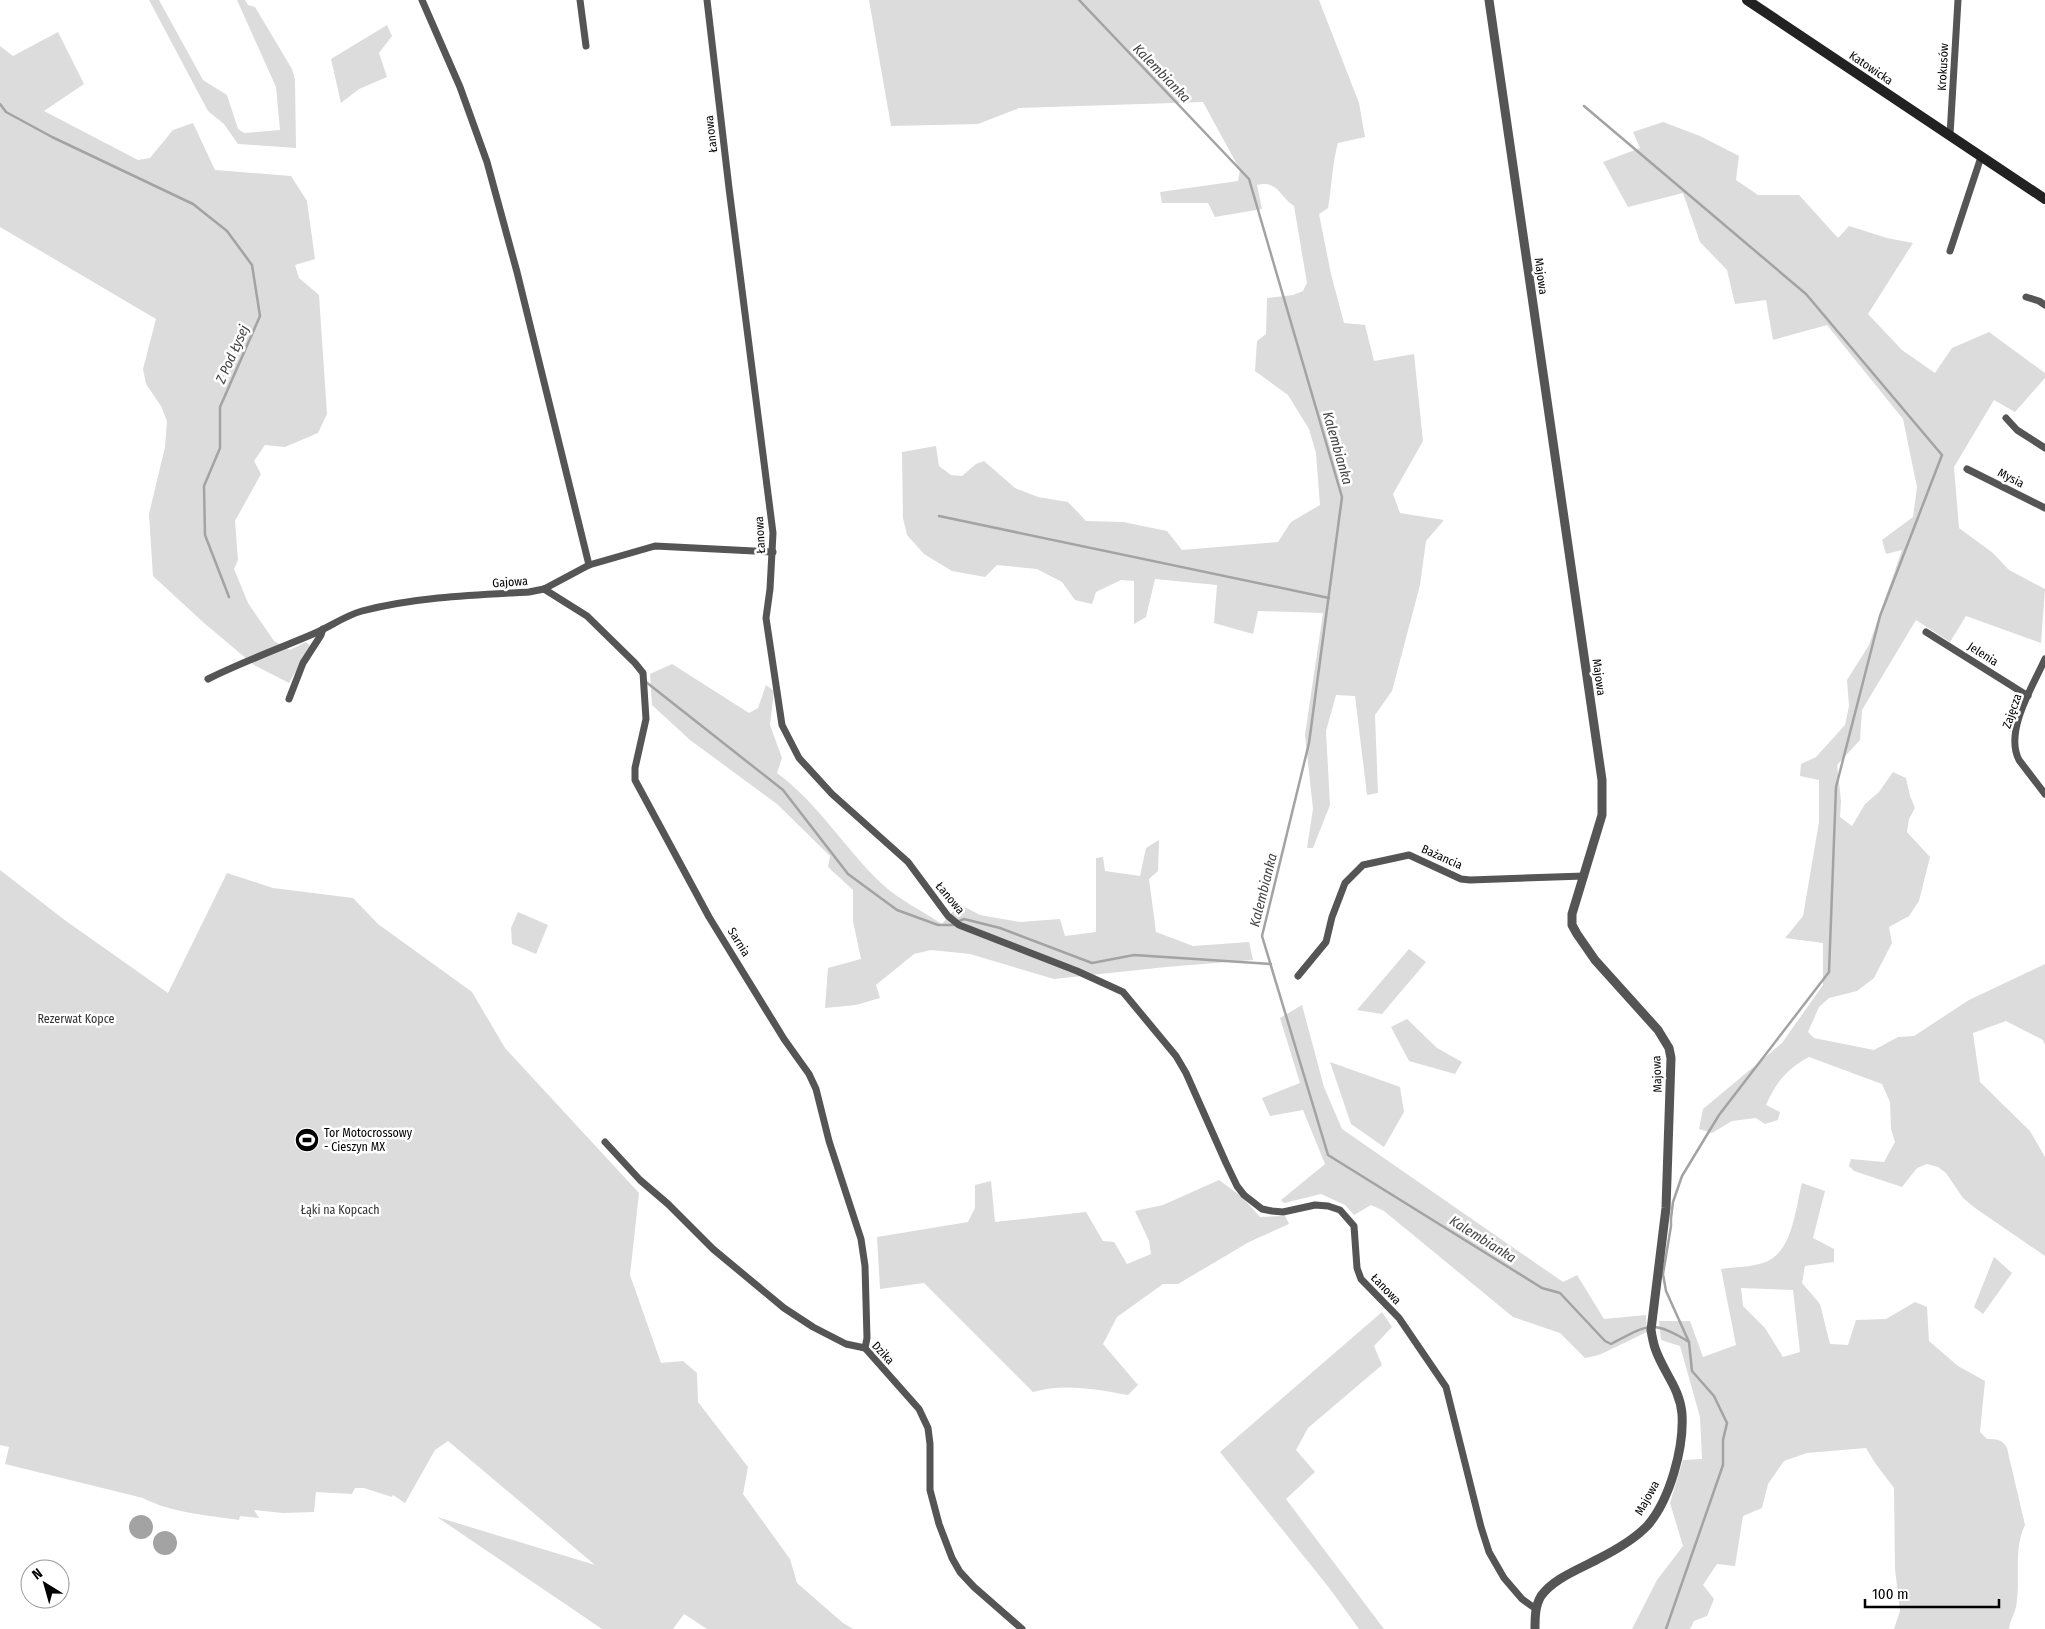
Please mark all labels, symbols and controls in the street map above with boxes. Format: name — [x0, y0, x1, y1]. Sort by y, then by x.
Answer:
water label: Kalembianka — [1129, 40, 1194, 106]
street label: Krokusów — [1935, 43, 1951, 91]
street label: Katowicka — [1847, 48, 1896, 88]
street label: Łanowa — [702, 114, 720, 154]
street label: Majowa — [1531, 257, 1551, 296]
water label: Z Pod Łysej — [212, 322, 253, 387]
water label: Kalembianka — [1319, 410, 1356, 487]
street label: Mysia — [1995, 465, 2027, 491]
street label: Łanowa — [752, 516, 768, 554]
street label: Gajowa — [492, 574, 528, 590]
street label: Jelenia — [1965, 639, 2001, 669]
street label: Majowa — [1589, 658, 1609, 697]
street label: Zajęcza — [2000, 692, 2024, 730]
street label: Bażancia — [1419, 842, 1465, 872]
water label: Kalembianka — [1246, 852, 1281, 929]
street label: Łanowa — [933, 879, 968, 917]
street label: Sarnia — [725, 925, 753, 959]
park label: Rezerwat Kopce — [37, 1012, 115, 1026]
street label: Majowa — [1649, 1055, 1665, 1093]
place label: Tor Motocrossowy - Cieszyn MX — [324, 1126, 413, 1154]
sports icon: Tor Motocrossowy - Cieszyn MX — [294, 1127, 320, 1153]
park label: Łąki na Kopcach — [300, 1203, 380, 1217]
water label: Kalembianka — [1446, 1212, 1519, 1267]
street label: Łanowa — [1368, 1271, 1404, 1307]
street label: Dzika — [869, 1339, 897, 1367]
street label: Majowa — [1632, 1478, 1662, 1518]
north arrow — [20, 1559, 70, 1609]
text: N — [29, 1565, 46, 1583]
scale bar — [1865, 1576, 1999, 1608]
text: 100 m — [1872, 1585, 1909, 1603]

